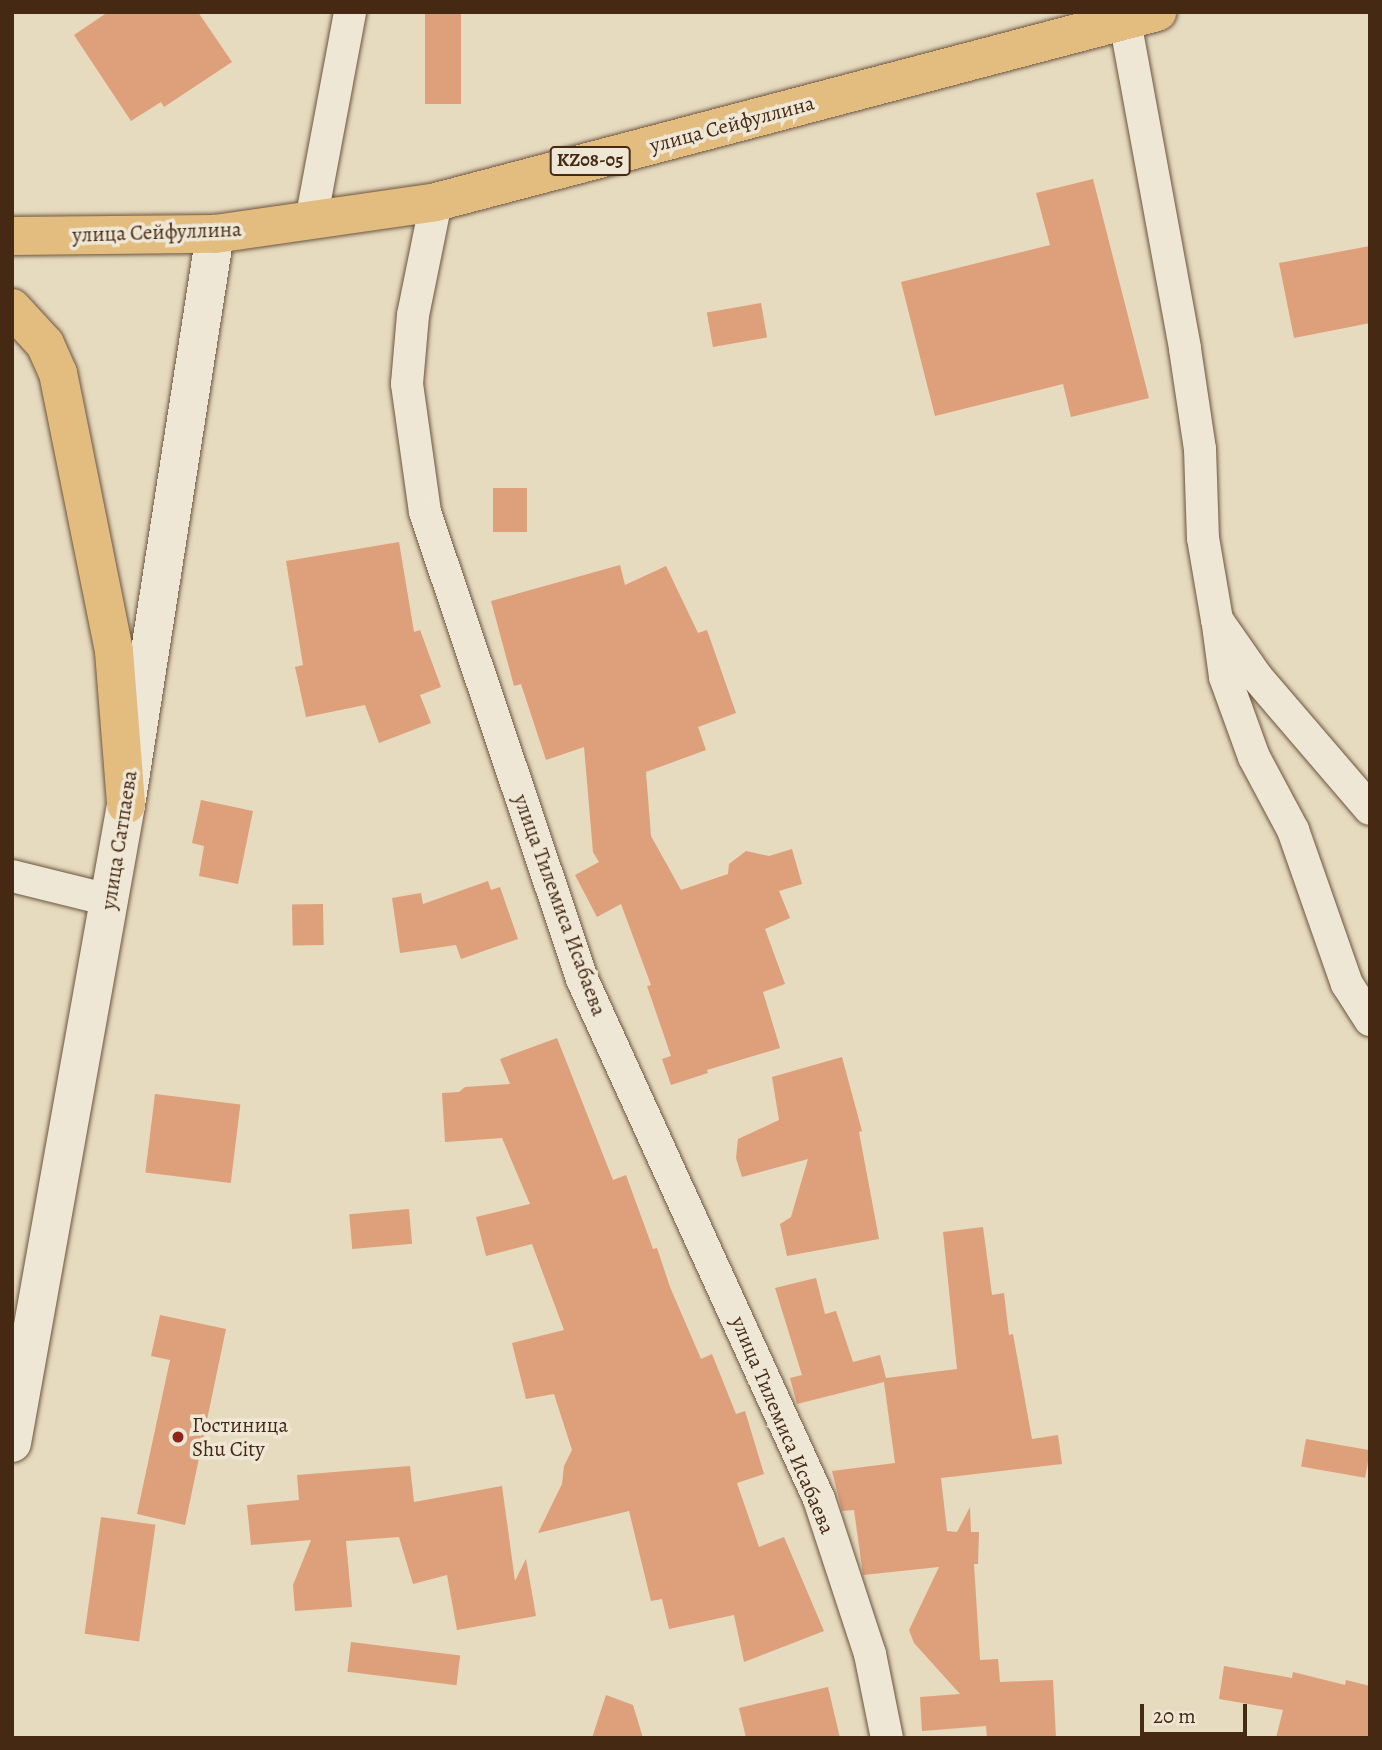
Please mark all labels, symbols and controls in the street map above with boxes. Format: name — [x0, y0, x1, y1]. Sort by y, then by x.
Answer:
street label: улица Сейфуллина — [647, 90, 817, 158]
road number: KZ08-05 — [548, 146, 632, 176]
street label: улица Сейфуллина — [72, 216, 242, 248]
street label: улица Сатпаева — [96, 769, 142, 911]
street label: улица Тилемиса Исабаева — [508, 791, 612, 1019]
street label: улица Тилемиса Исабаева — [726, 1312, 840, 1538]
place label: Гостиница Shu City — [192, 1412, 288, 1462]
marker: Гостиница Shu City — [170, 1429, 186, 1445]
scale bar — [1144, 1690, 1251, 1734]
text: 20 m — [1153, 1702, 1196, 1730]

